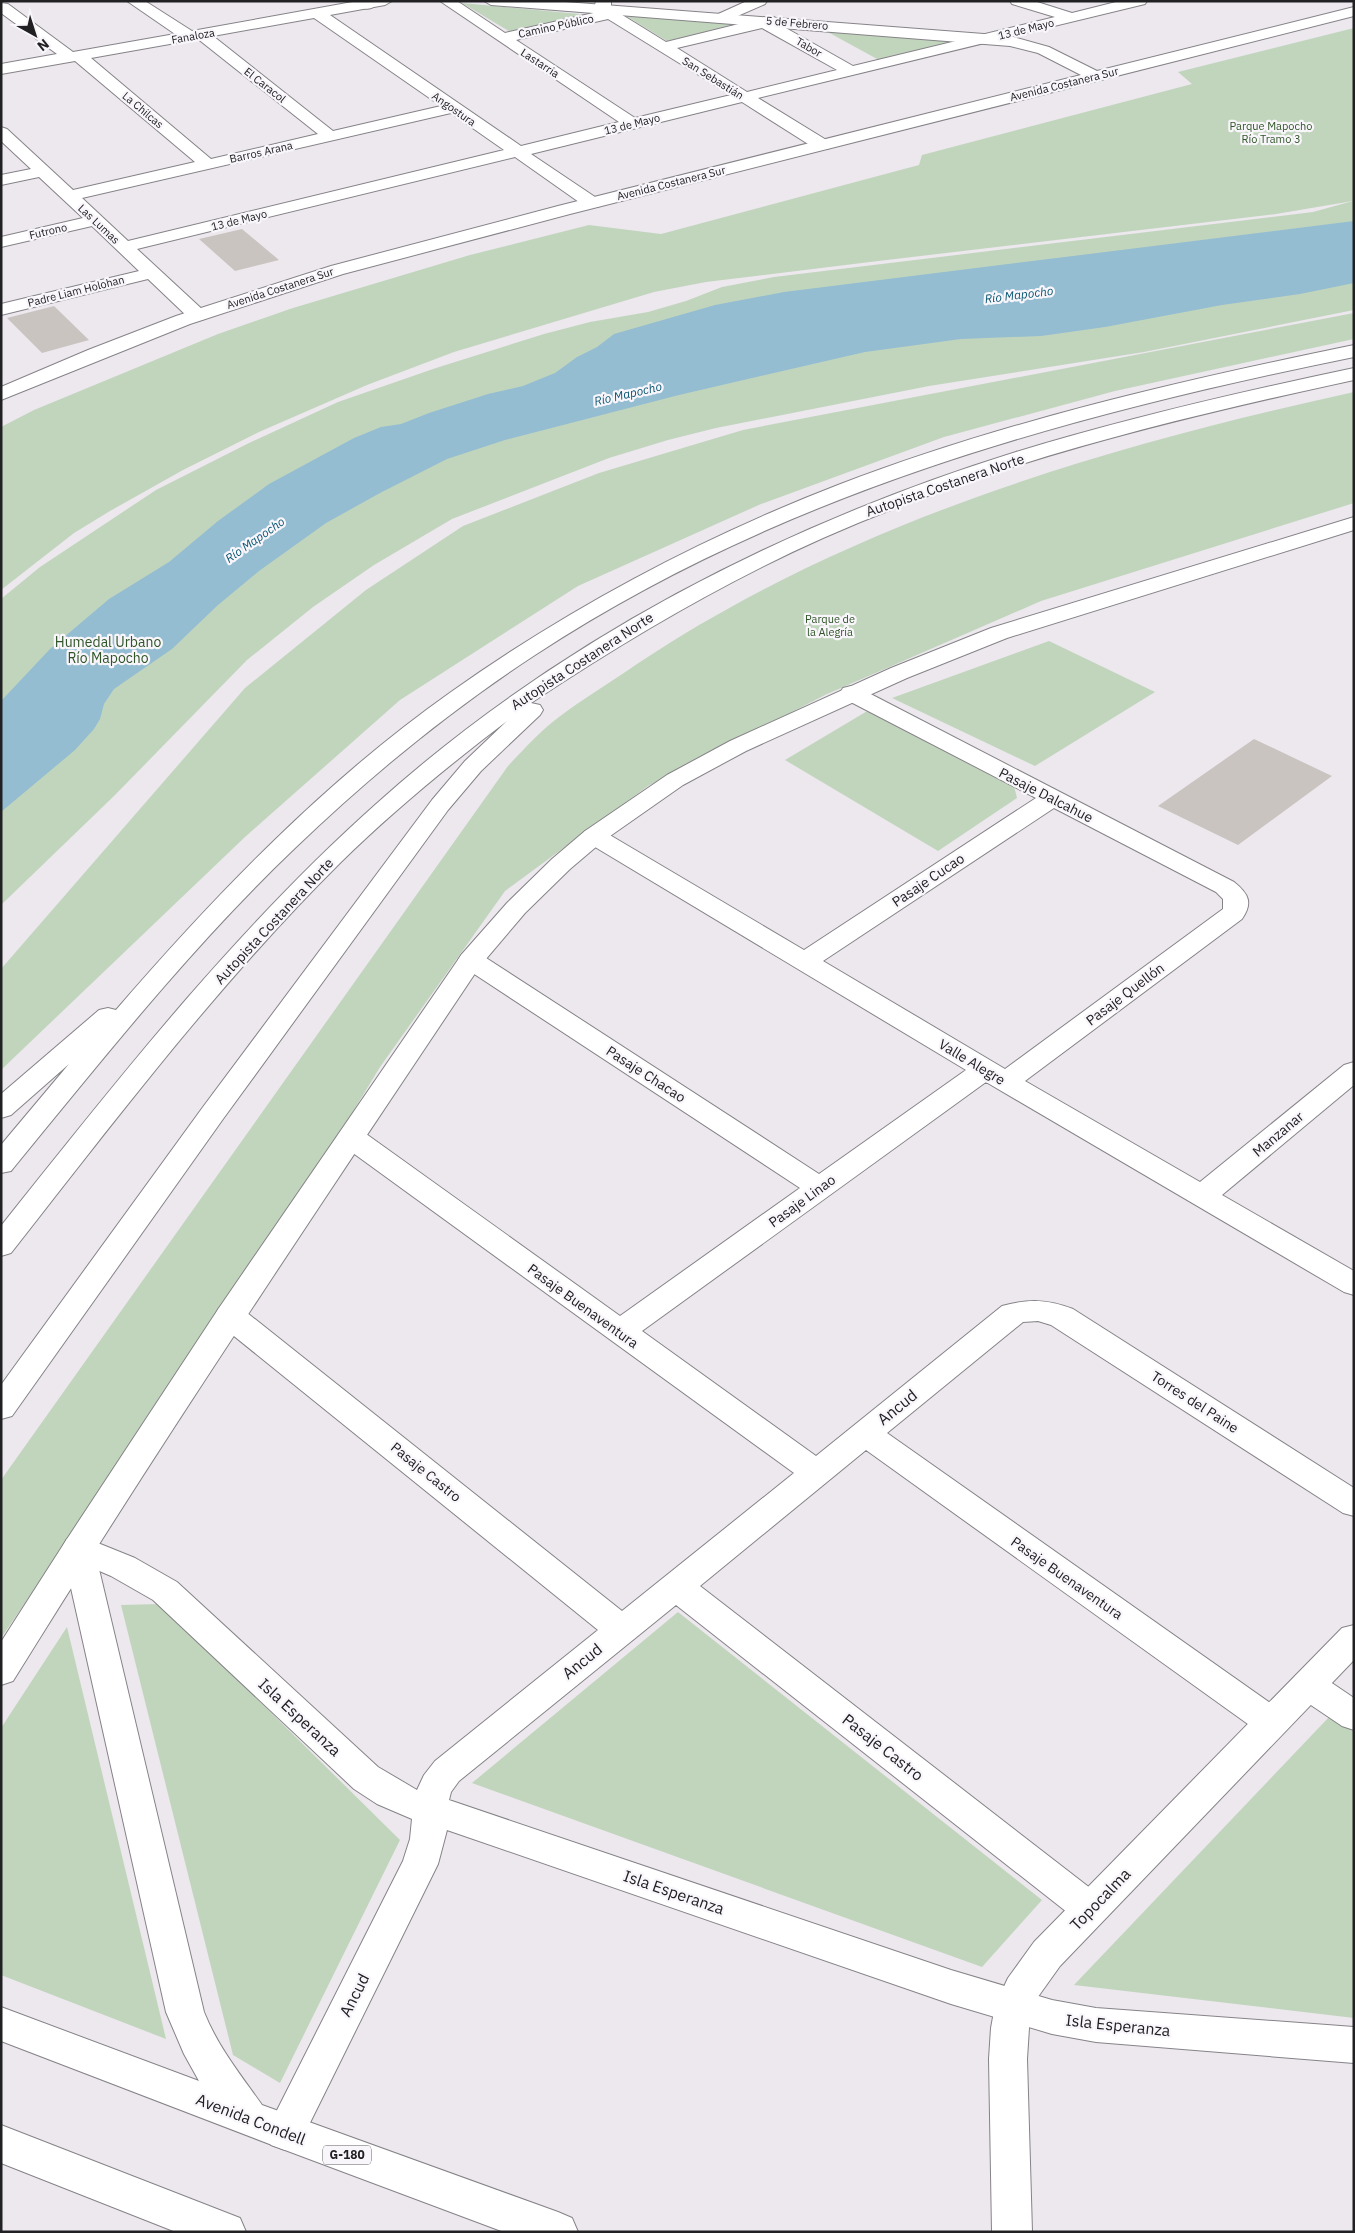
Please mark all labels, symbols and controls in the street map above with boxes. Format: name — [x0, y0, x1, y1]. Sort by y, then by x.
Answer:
north arrow — [10, 10, 60, 60]
street label: Camino Público — [517, 11, 595, 41]
street label: 5 de Febrero — [765, 13, 829, 33]
street label: 13 de Mayo — [997, 15, 1055, 43]
street label: Fanaloza — [170, 25, 216, 47]
street label: Tabor — [793, 34, 825, 60]
text: N — [34, 35, 53, 55]
street label: Lastarria — [518, 45, 562, 81]
street label: San Sebastián — [680, 54, 746, 102]
street label: El Caracol — [241, 64, 289, 106]
street label: Avenida Costanera Sur — [1008, 64, 1120, 104]
street label: La Chilcas — [120, 89, 166, 131]
street label: Angostura — [429, 89, 479, 129]
street label: 13 de Mayo — [603, 110, 661, 138]
park label: Parque Mapocho Río Tramo 3 — [1230, 119, 1312, 146]
street label: Barros Arana — [228, 138, 294, 166]
street label: Avenida Costanera Sur — [615, 163, 727, 203]
street label: Las Lumas — [75, 201, 123, 247]
street label: 13 de Mayo — [210, 206, 268, 234]
street label: Futrono — [28, 220, 68, 242]
street label: Avenida Costanera Sur — [225, 264, 335, 312]
street label: Padre Liam Holohan — [26, 272, 126, 310]
water label: Río Mapocho — [984, 283, 1055, 306]
water label: Río Mapocho — [592, 378, 664, 409]
street label: Autopista Costanera Norte — [863, 449, 1027, 521]
water label: Río Mapocho — [222, 513, 288, 566]
street label: Autopista Costanera Norte — [507, 608, 657, 714]
park label: Parque de la Alegría — [805, 612, 855, 639]
park label: Humedal Urbano Río Mapocho — [55, 633, 161, 667]
street label: Pasaje Dalcahue — [996, 764, 1096, 827]
street label: Pasaje Cucao — [888, 849, 968, 911]
street label: Autopista Costanera Norte — [211, 854, 337, 988]
street label: Pasaje Quellón — [1082, 959, 1168, 1029]
street label: Valle Alegre — [935, 1035, 1009, 1089]
street label: Pasaje Chacao — [603, 1042, 689, 1106]
street label: Manzanar — [1249, 1107, 1307, 1161]
street label: Pasaje Linao — [765, 1171, 839, 1231]
street label: Pasaje Buenaventura — [524, 1260, 642, 1353]
street label: Torres del Paine — [1148, 1367, 1242, 1437]
street label: Ancud — [873, 1385, 921, 1429]
street label: Pasaje Castro — [387, 1438, 465, 1506]
street label: Pasaje Buenaventura — [1008, 1533, 1127, 1624]
street label: Ancud — [558, 1639, 606, 1683]
street label: Isla Esperanza — [255, 1674, 346, 1761]
street label: Pasaje Castro — [838, 1709, 928, 1785]
street label: Topocalma — [1065, 1863, 1135, 1934]
street label: Isla Esperanza — [621, 1865, 728, 1919]
street label: Ancud — [335, 1970, 373, 2020]
street label: Isla Esperanza — [1065, 2010, 1172, 2041]
street label: Avenida Condell — [193, 2089, 309, 2149]
road number: G-180 — [323, 2146, 371, 2164]

